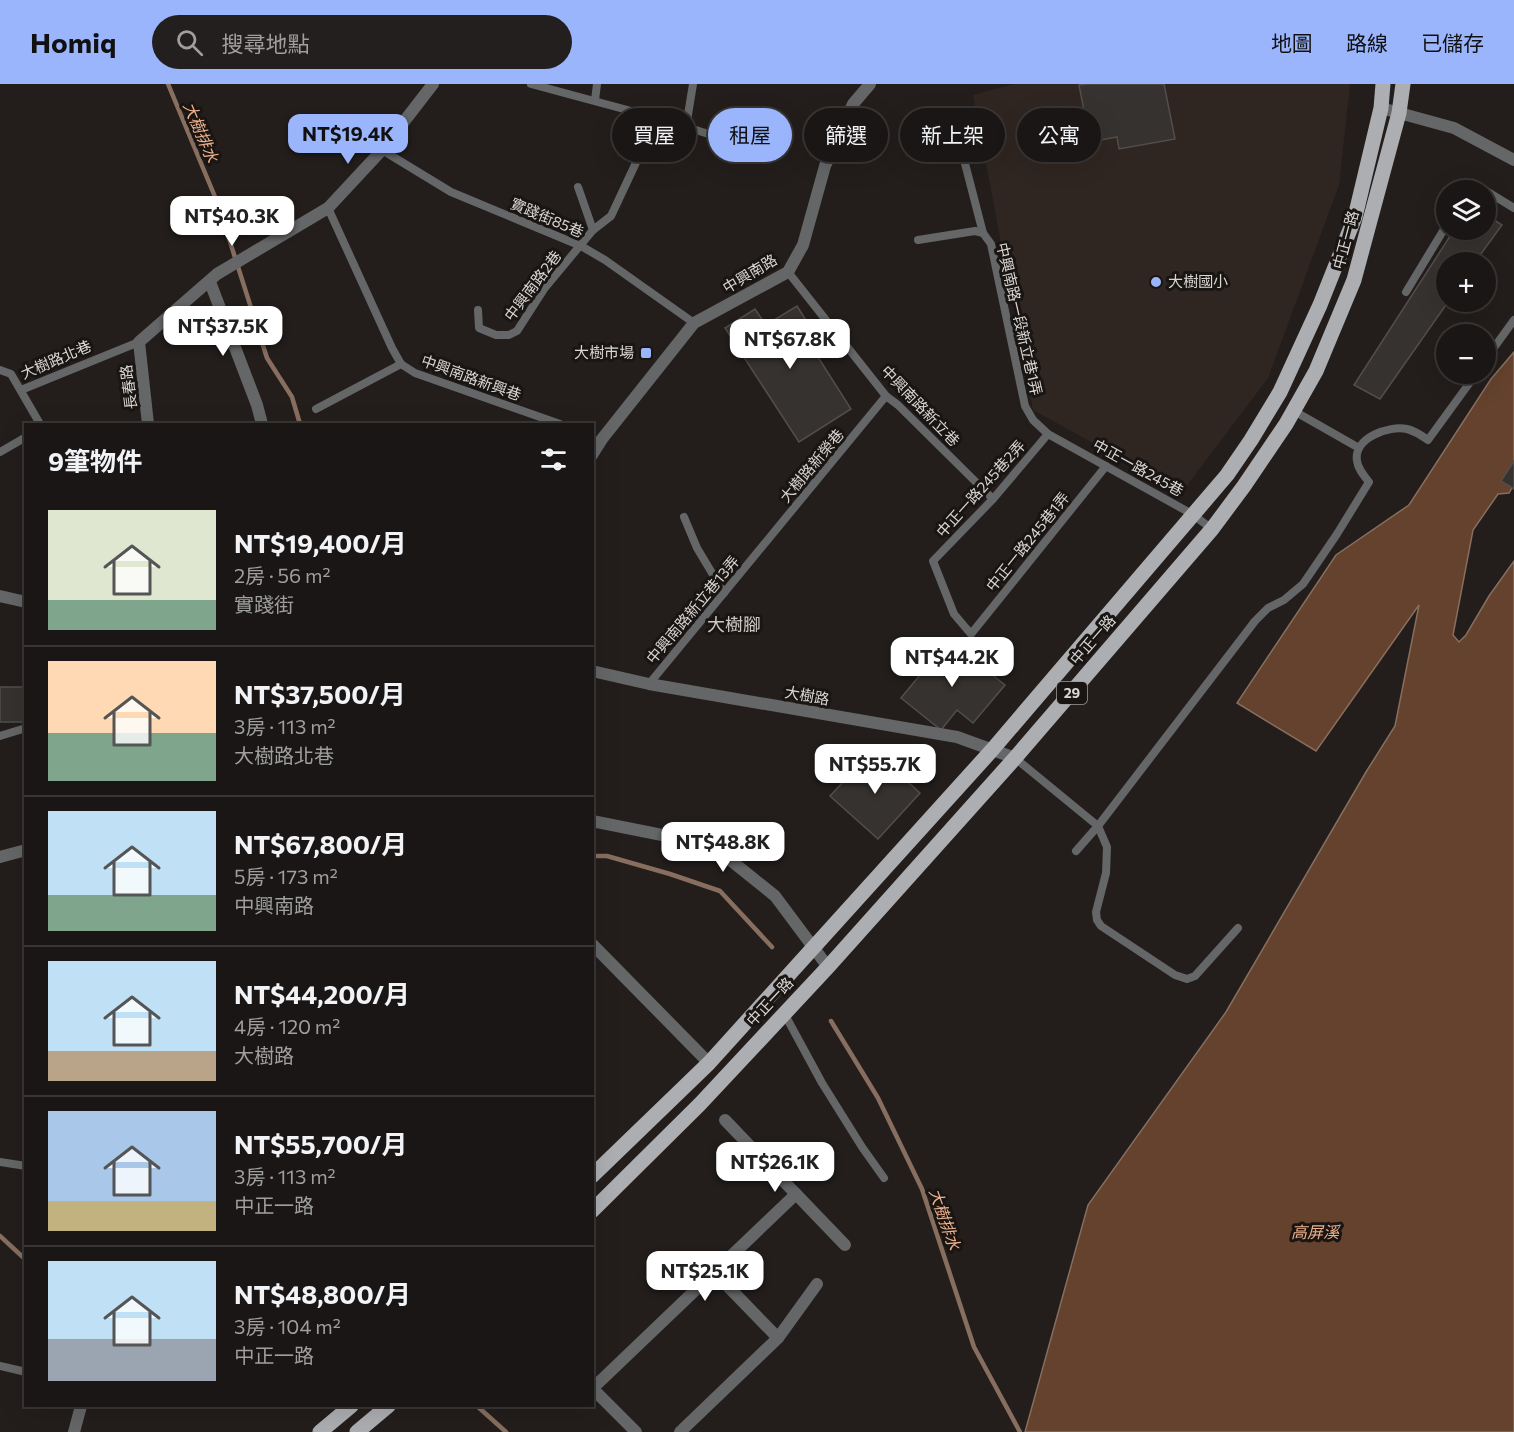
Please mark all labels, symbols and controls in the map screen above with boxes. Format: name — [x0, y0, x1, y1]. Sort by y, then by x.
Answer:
search box — [152, 15, 572, 69]
text: Homiq — [30, 25, 116, 59]
icon: search — [173, 26, 206, 59]
text: 搜尋地點 — [221, 30, 309, 57]
text: 地圖 — [1271, 30, 1313, 55]
text: 路線 — [1346, 30, 1388, 55]
text: 已儲存 — [1421, 30, 1484, 55]
water label: 大樹排水 — [180, 99, 223, 166]
chip: 買屋 — [612, 108, 696, 162]
chip: 租屋 — [708, 108, 792, 162]
chip: 篩選 — [804, 108, 888, 162]
chip: 新上架 — [900, 108, 1005, 162]
chip: 公寓 — [1017, 108, 1101, 162]
pin: NT$19.4K — [286, 114, 410, 165]
text: NT$19.4K — [302, 121, 394, 145]
map controls — [1436, 180, 1496, 384]
button: layers — [1436, 180, 1496, 240]
street label: 實踐街85巷 — [508, 194, 587, 241]
pin: NT$40.3K — [170, 196, 294, 247]
text: NT$40.3K — [184, 203, 280, 227]
street label: 中正一路 — [1329, 208, 1361, 271]
street label: 中興南路一段新立巷1弄 — [994, 241, 1046, 397]
street label: 中興南路2巷 — [500, 247, 564, 324]
street label: 中興南路 — [719, 250, 780, 296]
button: + — [1436, 252, 1496, 312]
place label: 大樹國小 — [1168, 272, 1228, 290]
marker: 大樹國小 — [1149, 275, 1163, 289]
pin: NT$37.5K — [161, 306, 285, 357]
text: NT$37.5K — [177, 313, 269, 337]
pin: NT$67.8K — [728, 319, 852, 370]
button: − — [1436, 324, 1496, 384]
text: NT$67.8K — [744, 326, 836, 350]
street label: 大樹路北巷 — [18, 336, 94, 382]
place label: 大樹市場 — [574, 343, 634, 361]
marker: 大樹市場 — [639, 346, 653, 360]
street label: 中興南路新興巷 — [419, 351, 524, 403]
street label: 中興南路新立巷 — [878, 361, 964, 449]
street label: 長春路 — [116, 364, 140, 411]
street label: 大樹路新榮巷 — [775, 425, 847, 506]
street label: 中正一路245巷 — [1090, 435, 1187, 499]
street label: 中正一路245巷2弄 — [932, 436, 1028, 540]
icon: filters — [537, 443, 570, 476]
text: 9筆物件 — [48, 445, 142, 476]
street label: 中正一路245巷1弄 — [982, 488, 1073, 594]
text: NT$19,400/月 — [234, 527, 407, 558]
icon: home — [96, 534, 168, 606]
street label: 中興南路新立巷13弄 — [642, 552, 743, 667]
text: 2房 · 56 m² — [234, 563, 330, 587]
text: 實踐街 — [234, 592, 294, 616]
street label: 中正一路 — [1066, 611, 1119, 668]
district label: 大樹腳 — [707, 613, 761, 635]
pin: NT$44.2K — [890, 637, 1014, 688]
text: NT$44.2K — [905, 644, 999, 668]
text: NT$37,500/月 — [234, 678, 406, 709]
street label: 大樹路 — [783, 682, 831, 708]
road number: 29 — [1057, 682, 1087, 704]
icon: home — [96, 685, 168, 757]
text: 3房 · 113 m² — [234, 714, 336, 738]
text: 大樹路北巷 — [234, 743, 334, 767]
pin: NT$55.7K — [813, 744, 937, 795]
text: NT$55.7K — [829, 751, 921, 775]
pin: NT$48.8K — [661, 822, 785, 873]
text: NT$67,800/月 — [234, 828, 407, 859]
text: NT$48.8K — [675, 829, 771, 853]
icon: home — [96, 835, 168, 907]
text: 5房 · 173 m² — [234, 864, 338, 888]
text: 中興南路 — [234, 893, 314, 917]
street label: 中正一路 — [742, 973, 796, 1029]
text: NT$44,200/月 — [234, 978, 410, 1009]
icon: home — [96, 985, 168, 1057]
text: 4房 · 120 m² — [234, 1014, 340, 1038]
text: 大樹路 — [234, 1043, 294, 1067]
text: NT$55,700/月 — [234, 1128, 407, 1159]
icon: home — [96, 1135, 168, 1207]
pin: NT$26.1K — [713, 1142, 837, 1193]
text: NT$26.1K — [730, 1149, 820, 1173]
text: 3房 · 113 m² — [234, 1164, 336, 1188]
water label: 大樹排水 — [926, 1185, 965, 1253]
text: 中正一路 — [234, 1193, 314, 1217]
water label: 高屏溪 — [1291, 1222, 1341, 1241]
pin: NT$25.1K — [643, 1251, 767, 1302]
text: NT$25.1K — [661, 1258, 750, 1282]
text: NT$48,800/月 — [234, 1278, 411, 1309]
icon: home — [96, 1285, 168, 1357]
text: 3房 · 104 m² — [234, 1314, 341, 1338]
text: 中正一路 — [234, 1343, 314, 1367]

